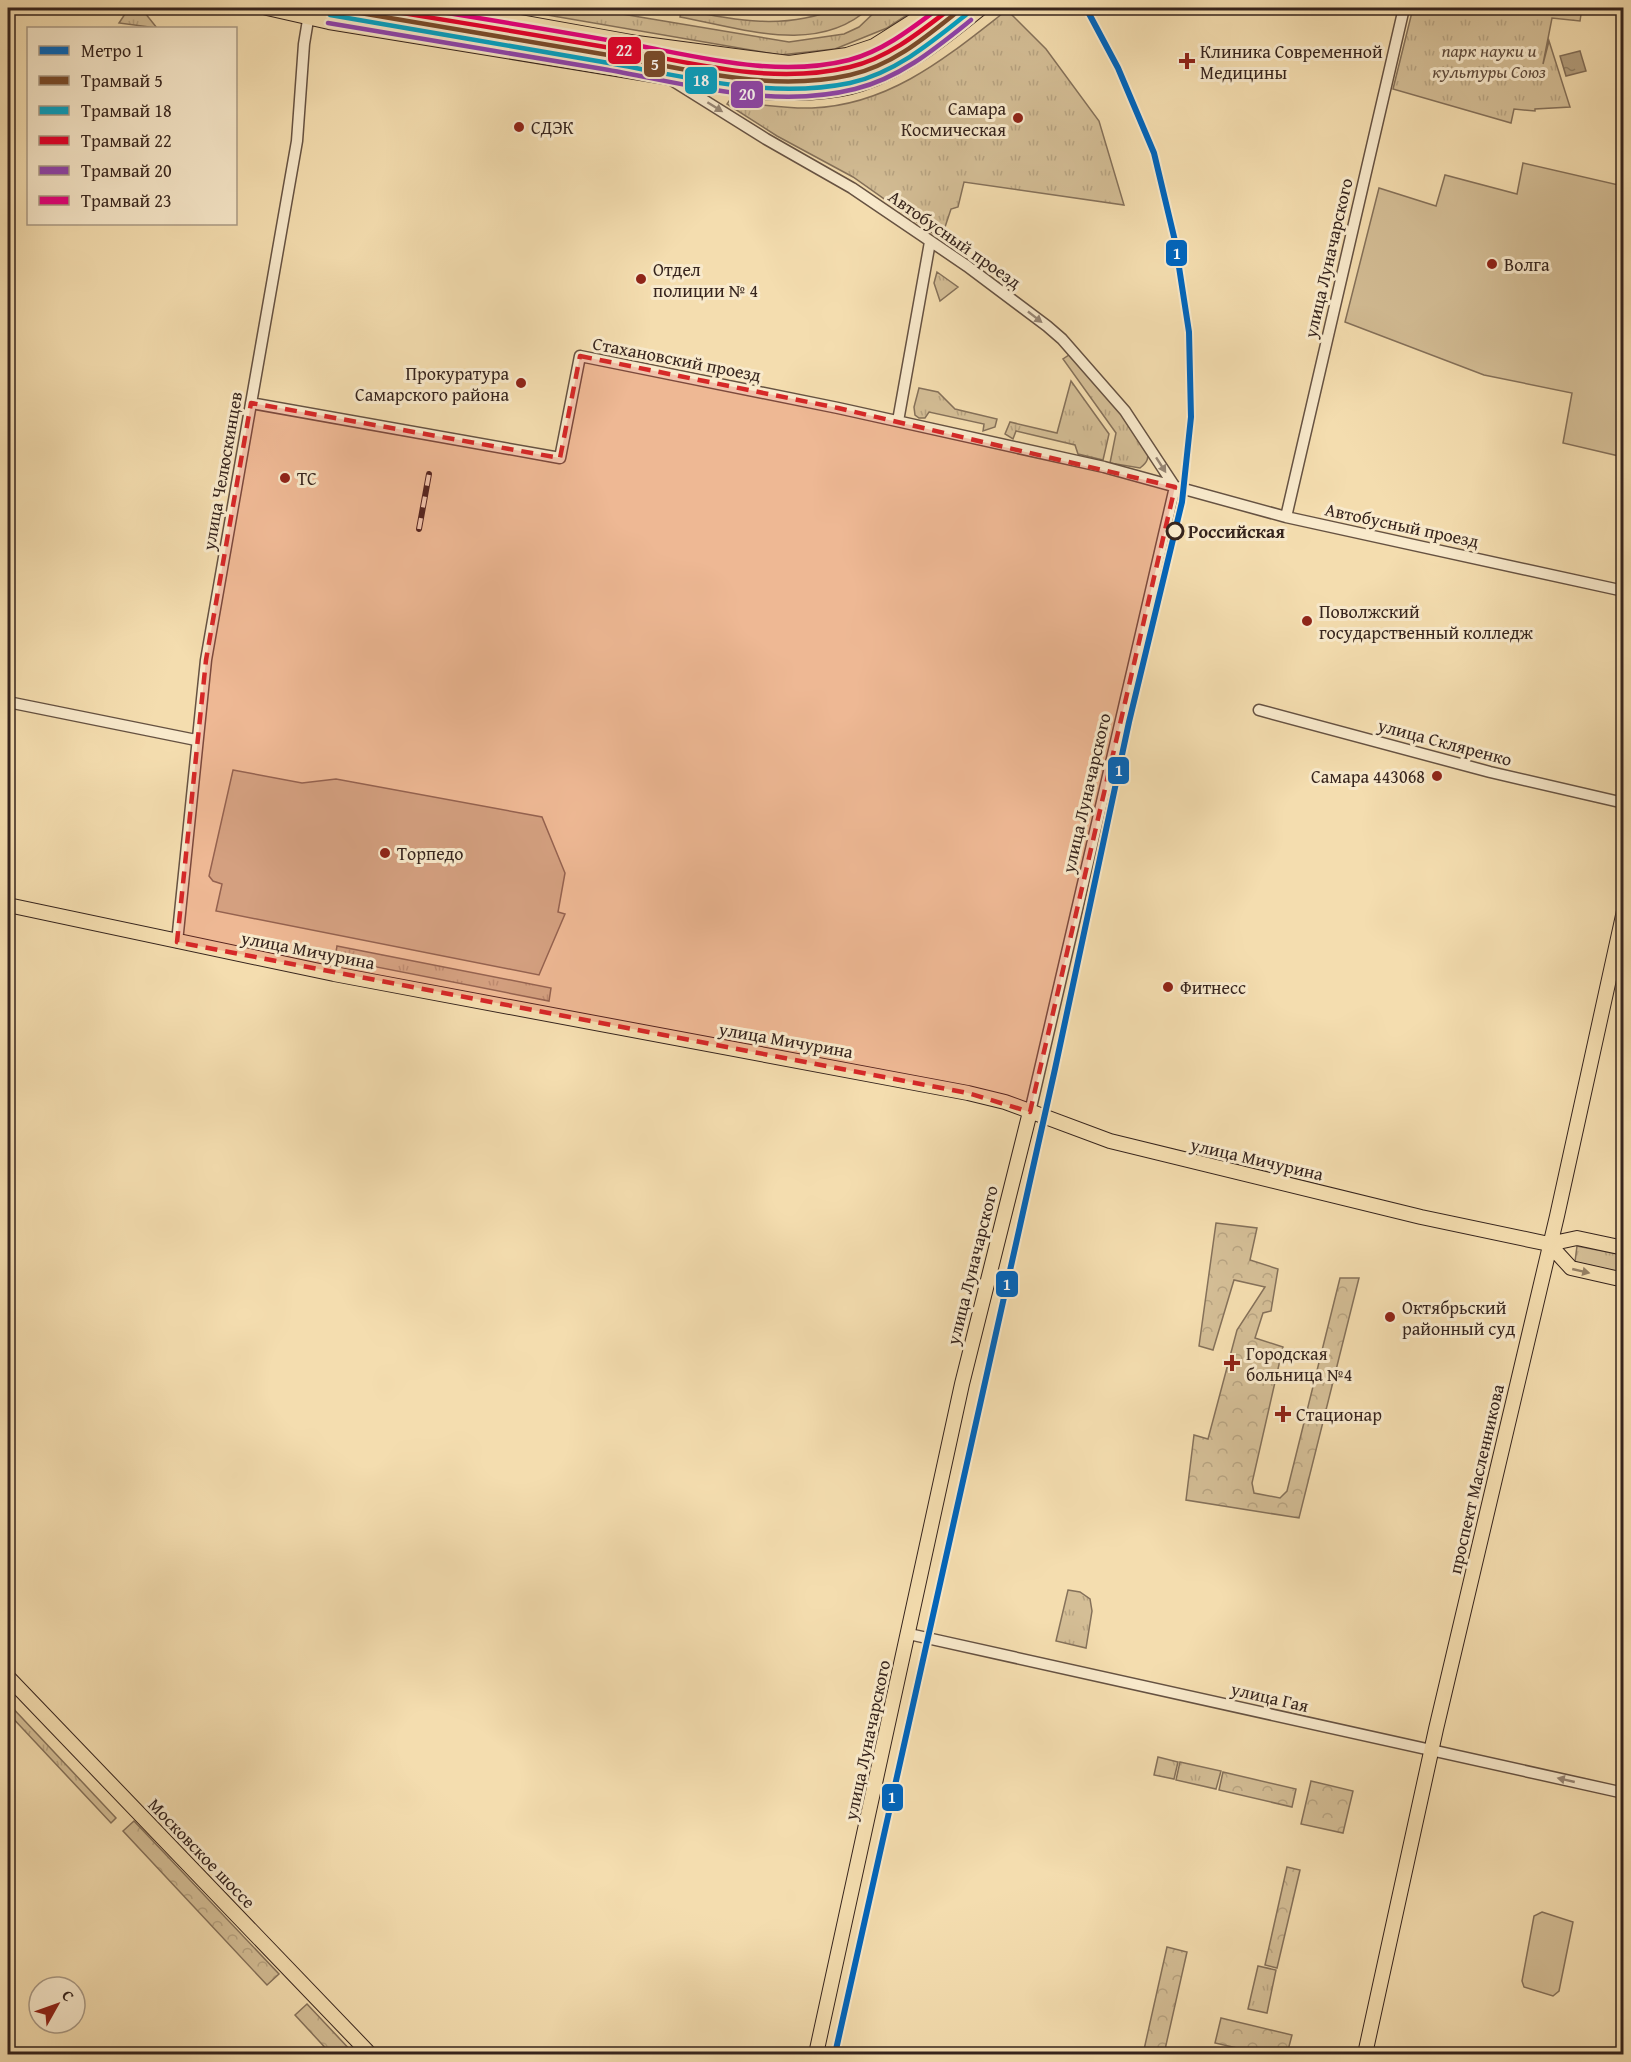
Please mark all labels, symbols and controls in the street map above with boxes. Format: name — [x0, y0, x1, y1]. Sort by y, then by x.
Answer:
legend — [27, 27, 237, 225]
line badge: 22 — [607, 36, 642, 65]
text: Метро 1 — [81, 37, 144, 64]
park label: парк науки и культуры Союз — [1432, 37, 1546, 85]
text: 22 — [616, 38, 632, 62]
place label: Клиника Современной Медицины — [1200, 38, 1383, 86]
line badge: 5 — [643, 50, 666, 78]
text: 5 — [651, 52, 659, 76]
marker: Клиника Современной Медицины — [1178, 52, 1196, 70]
line badge: 18 — [684, 66, 718, 95]
text: Трамвай 5 — [81, 67, 163, 94]
text: 18 — [693, 68, 709, 92]
line badge: 20 — [730, 80, 764, 109]
text: 20 — [739, 82, 755, 106]
place label: Самара Космическая — [901, 95, 1006, 143]
text: Трамвай 18 — [81, 97, 172, 124]
one-way arrow — [706, 101, 722, 113]
marker: Самара Космическая — [1011, 111, 1025, 125]
place label: СДЭК — [531, 114, 574, 141]
marker: СДЭК — [512, 120, 526, 134]
text: Трамвай 22 — [81, 127, 172, 154]
text: Трамвай 20 — [81, 157, 172, 184]
street label: улица Луначарского — [1296, 175, 1360, 342]
street label: Автобусный проезд — [883, 183, 1027, 295]
text: Трамвай 23 — [81, 187, 172, 214]
line badge: 1 — [1165, 239, 1188, 267]
text: 1 — [1173, 241, 1181, 265]
place label: Волга — [1504, 251, 1550, 278]
place label: Отдел полиции № 4 — [653, 256, 758, 304]
marker: Волга — [1485, 257, 1499, 271]
marker: Отдел полиции № 4 — [634, 272, 648, 286]
one-way arrow — [1027, 311, 1043, 323]
street label: Стахановский проезд — [590, 329, 764, 389]
place label: Прокуратура Самарского района — [355, 360, 509, 408]
marker: Прокуратура Самарского района — [514, 376, 528, 390]
street label: улица Челюскинцев — [195, 389, 249, 554]
one-way arrow — [1156, 457, 1167, 473]
place label: ТС — [297, 465, 317, 492]
marker: ТС — [278, 471, 292, 485]
street label: Автобусный проезд — [1323, 495, 1482, 555]
place label: Российская — [1188, 518, 1285, 545]
marker: Российская — [1166, 522, 1184, 540]
place label: Поволжский государственный колледж — [1319, 598, 1534, 646]
marker: Поволжский государственный колледж — [1300, 614, 1314, 628]
street label: улица Луначарского — [1054, 710, 1118, 877]
street label: улица Скляренко — [1374, 711, 1515, 773]
line badge: 1 — [1107, 756, 1130, 785]
text: 1 — [1115, 758, 1123, 782]
place label: Самара 443068 — [1311, 763, 1425, 790]
marker: Самара 443068 — [1430, 769, 1444, 783]
place label: Торпедо — [397, 840, 464, 867]
marker: Торпедо — [378, 846, 392, 860]
street label: улица Мичурина — [238, 924, 378, 976]
place label: Фитнесс — [1180, 974, 1246, 1001]
marker: Фитнесс — [1161, 980, 1175, 994]
street label: улица Мичурина — [716, 1015, 856, 1065]
street label: улица Мичурина — [1187, 1130, 1327, 1188]
street label: улица Луначарского — [939, 1182, 1005, 1349]
one-way arrow — [1572, 1266, 1591, 1276]
line badge: 1 — [995, 1270, 1019, 1298]
text: 1 — [1003, 1272, 1011, 1296]
place label: Октябрьский районный суд — [1402, 1294, 1515, 1342]
marker: Октябрьский районный суд — [1383, 1310, 1397, 1324]
place label: Городская больница №4 — [1246, 1340, 1352, 1388]
marker: Городская больница №4 — [1223, 1354, 1241, 1372]
street label: проспект Масленникова — [1441, 1381, 1511, 1577]
place label: Стационар — [1296, 1401, 1382, 1428]
marker: Стационар — [1274, 1405, 1292, 1423]
street label: улица Луначарского — [837, 1657, 897, 1824]
street label: улица Гая — [1228, 1675, 1312, 1719]
one-way arrow — [1557, 1775, 1576, 1784]
line badge: 1 — [881, 1783, 904, 1812]
text: 1 — [888, 1785, 896, 1809]
street label: Московское шоссе — [142, 1792, 262, 1914]
north arrow — [27, 1975, 87, 2035]
text: С — [56, 1984, 81, 2007]

